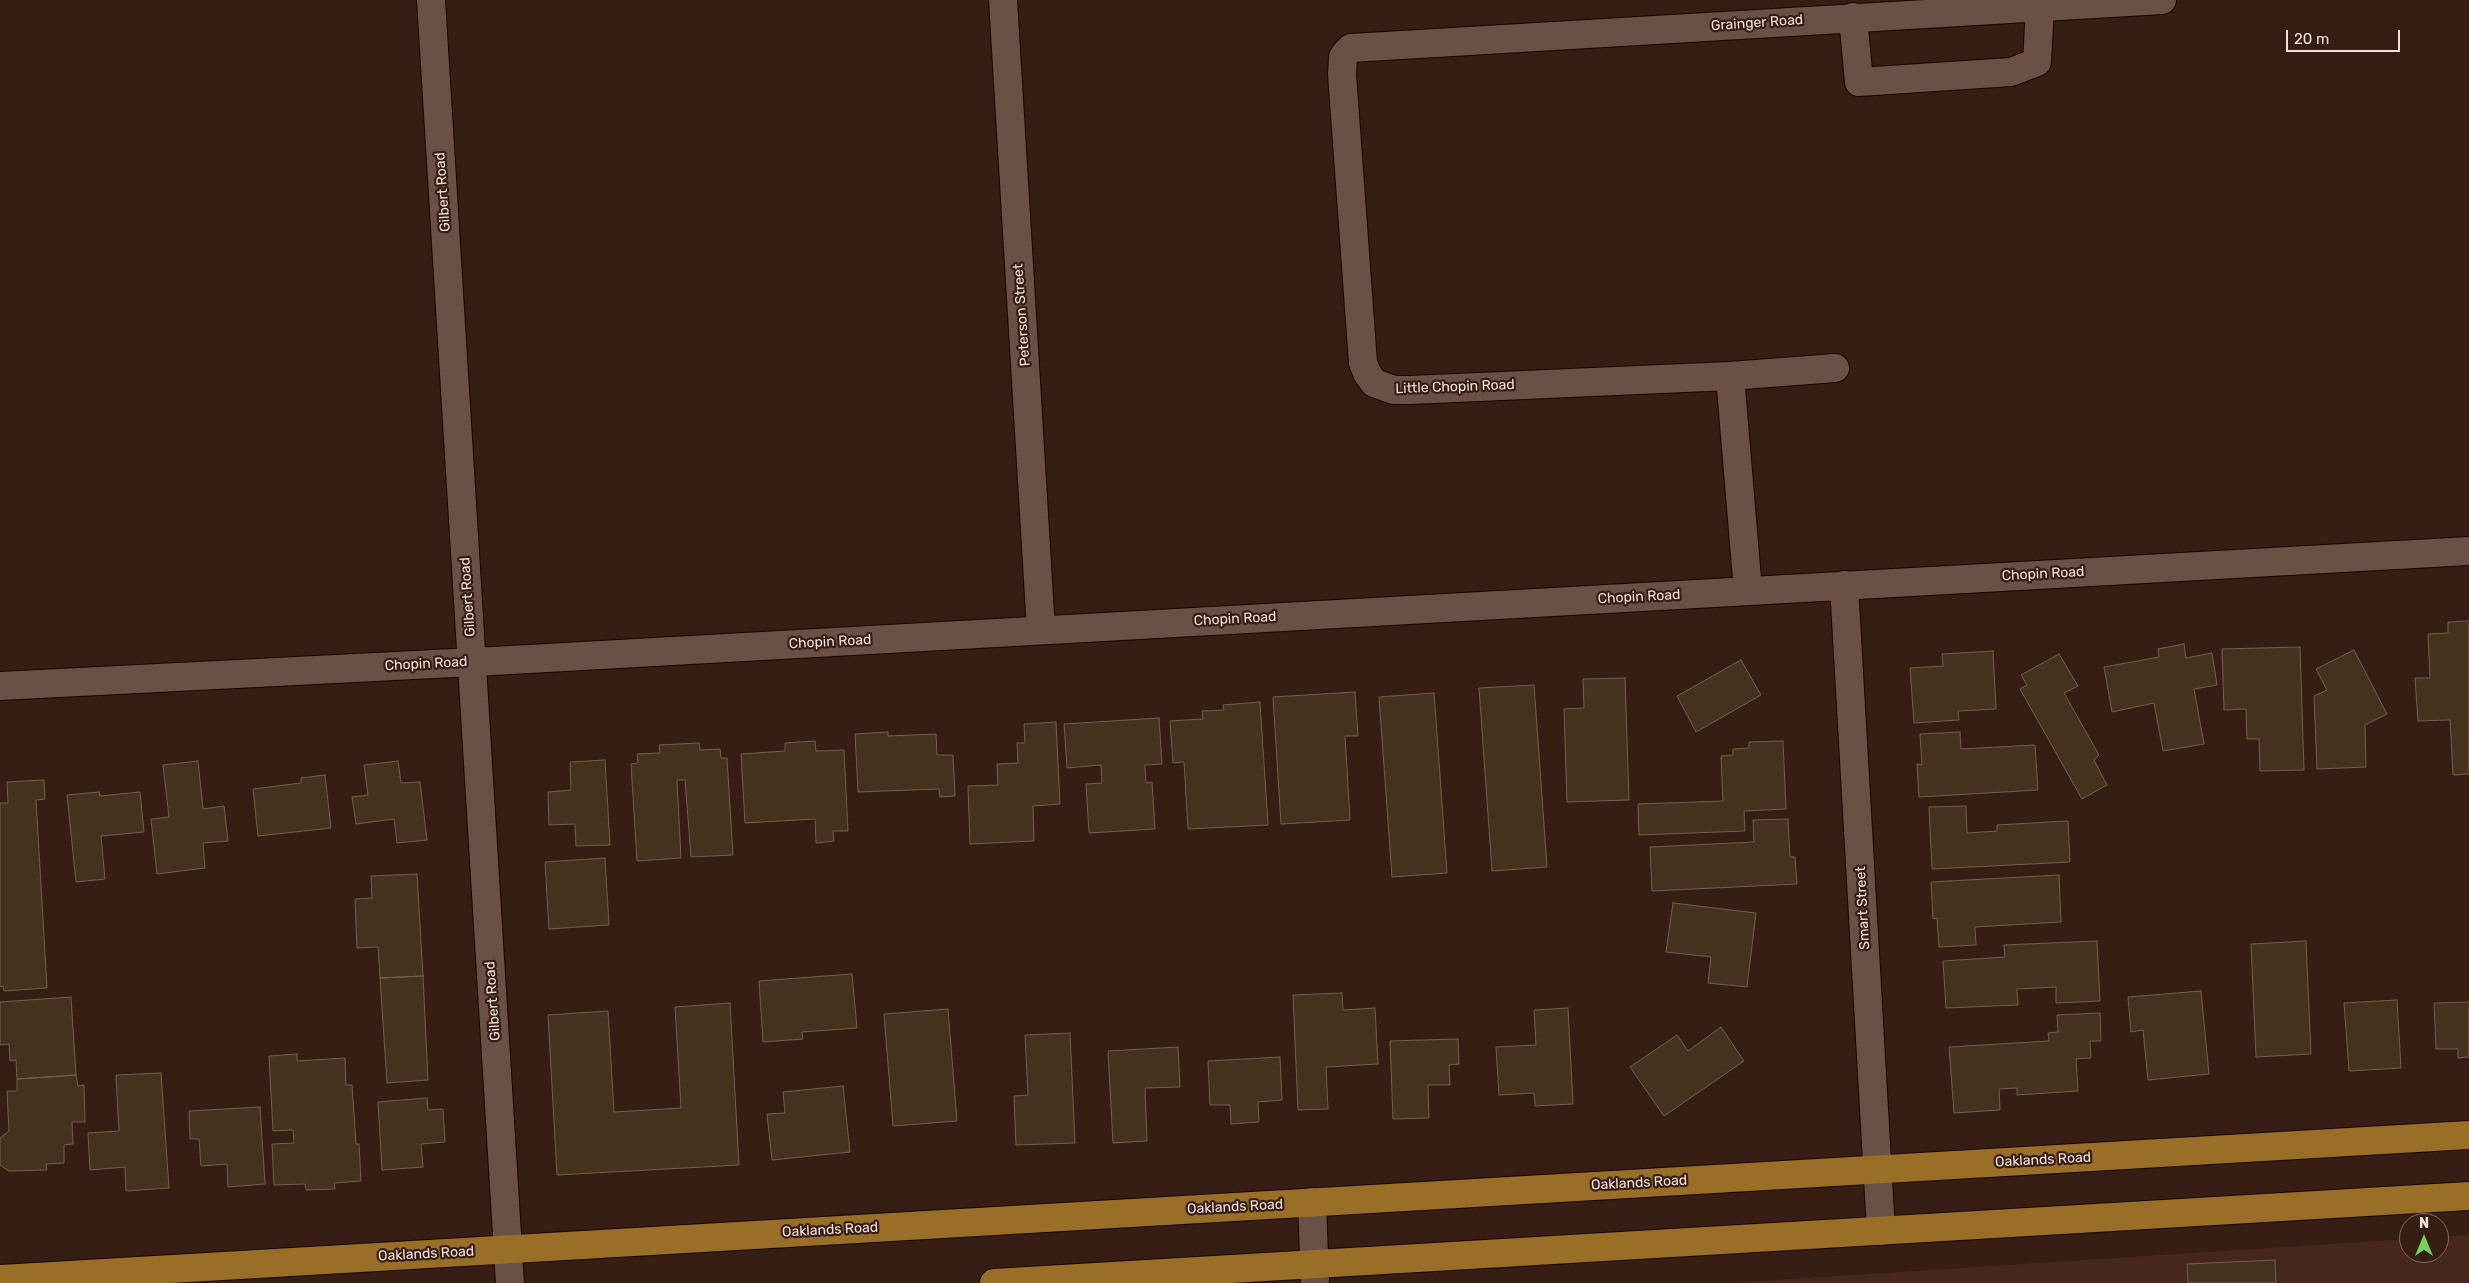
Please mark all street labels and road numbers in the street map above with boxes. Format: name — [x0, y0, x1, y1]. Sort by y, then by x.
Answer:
street label: Grainger Road — [1710, 11, 1804, 35]
street label: Gilbert Road — [432, 152, 454, 232]
street label: Peterson Street — [1010, 263, 1034, 367]
street label: Little Chopin Road — [1395, 377, 1515, 397]
street label: Gilbert Road — [457, 557, 479, 637]
street label: Chopin Road — [2001, 563, 2085, 585]
street label: Chopin Road — [1597, 586, 1681, 608]
street label: Chopin Road — [1193, 608, 1277, 630]
street label: Chopin Road — [788, 631, 872, 653]
street label: Chopin Road — [384, 653, 468, 675]
street label: Smart Street — [1852, 866, 1874, 950]
street label: Gilbert Road — [482, 961, 504, 1041]
street label: Oaklands Road — [1995, 1149, 2091, 1171]
street label: Oaklands Road — [1591, 1172, 1687, 1194]
street label: Oaklands Road — [1187, 1196, 1283, 1218]
street label: Oaklands Road — [782, 1219, 878, 1241]
street label: Oaklands Road — [378, 1243, 474, 1265]

